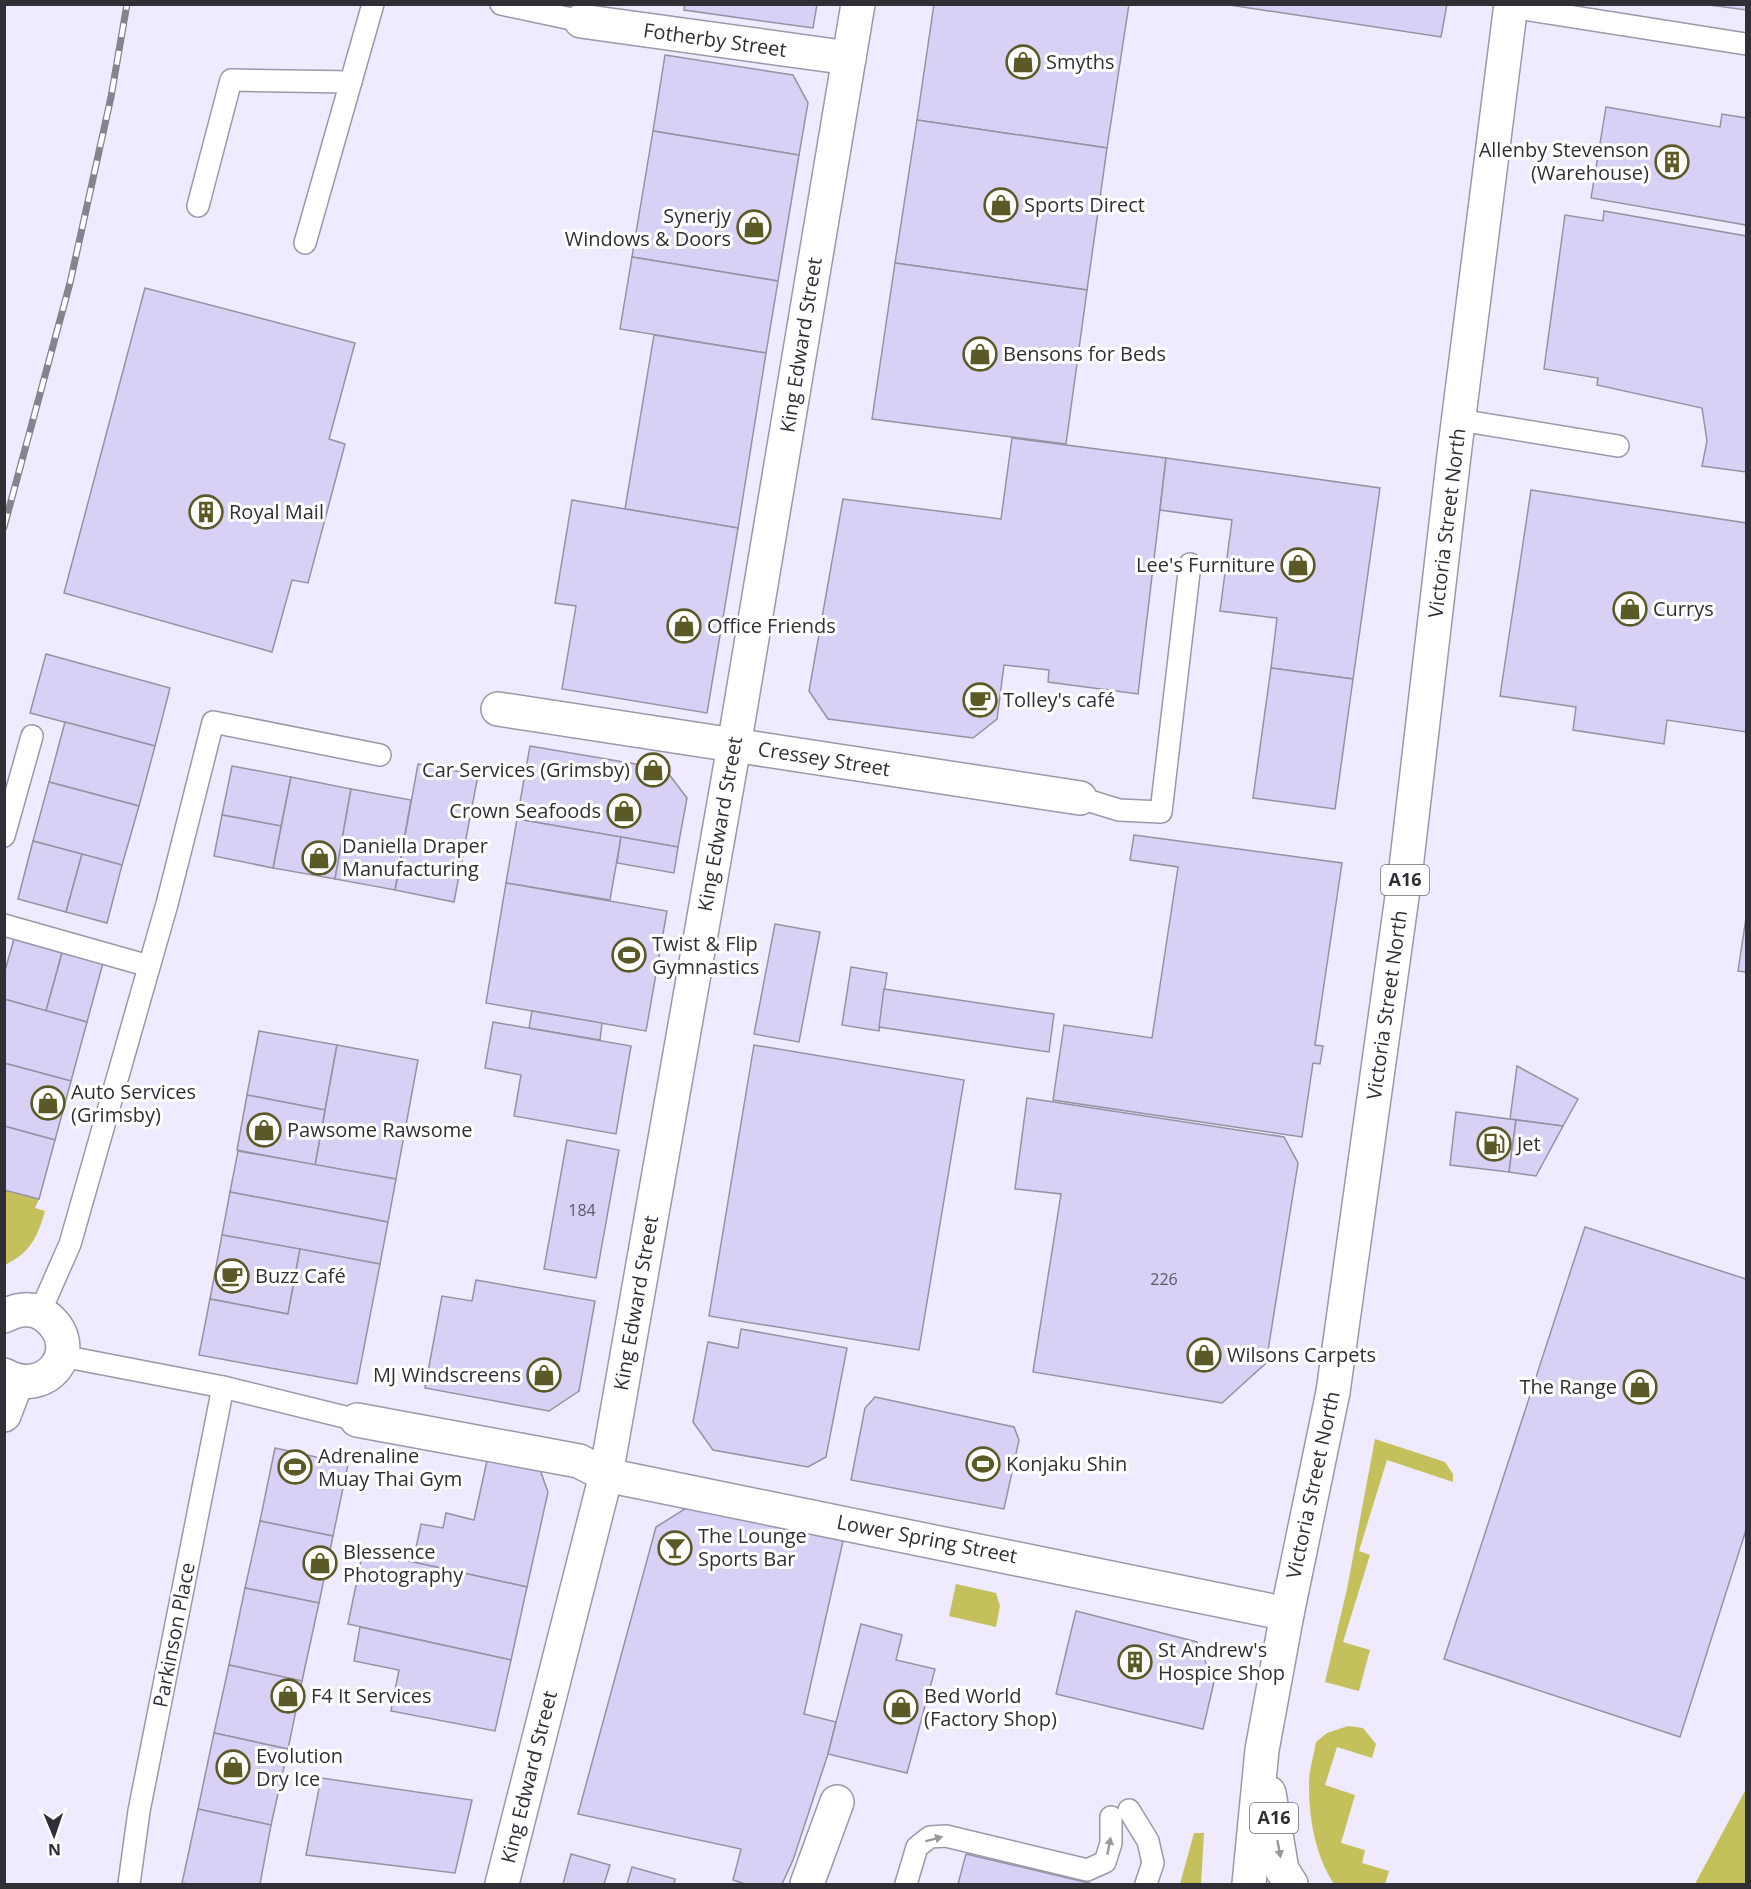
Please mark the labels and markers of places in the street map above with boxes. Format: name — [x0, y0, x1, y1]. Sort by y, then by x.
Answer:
shop icon: Smyths — [1005, 44, 1041, 80]
place label: Smyths — [1046, 48, 1114, 75]
place label: Allenby Stevenson (Warehouse) — [1479, 136, 1649, 186]
building icon: Allenby Stevenson (Warehouse) — [1654, 144, 1690, 180]
shop icon: Sports Direct — [983, 187, 1019, 223]
place label: Sports Direct — [1024, 191, 1145, 218]
place label: Synerjy Windows & Doors — [565, 202, 732, 252]
shop icon: Synerjy Windows & Doors — [736, 209, 772, 245]
shop icon: Bensons for Beds — [962, 336, 998, 372]
place label: Bensons for Beds — [1003, 340, 1166, 367]
building icon: Royal Mail — [188, 494, 224, 530]
place label: Royal Mail — [229, 498, 324, 525]
shop icon: Lee's Furniture — [1280, 547, 1316, 583]
place label: Lee's Furniture — [1136, 551, 1275, 578]
shop icon: Currys — [1612, 591, 1648, 627]
place label: Currys — [1653, 595, 1714, 622]
shop icon: Office Friends — [666, 608, 702, 644]
place label: Office Friends — [707, 612, 836, 639]
cafe icon: Tolley's café — [962, 682, 998, 718]
place label: Tolley's café — [1003, 686, 1115, 713]
shop icon: Car Services (Grimsby) — [635, 752, 671, 788]
place label: Car Services (Grimsby) — [422, 756, 630, 783]
shop icon: Crown Seafoods — [606, 793, 642, 829]
place label: Crown Seafoods — [449, 797, 601, 824]
place label: Daniella Draper Manufacturing — [342, 832, 488, 882]
shop icon: Daniella Draper Manufacturing — [301, 840, 337, 876]
place label: Twist & Flip Gymnastics — [652, 930, 759, 980]
sports icon: Twist & Flip Gymnastics — [611, 937, 647, 973]
place label: Auto Services (Grimsby) — [71, 1078, 196, 1128]
shop icon: Auto Services (Grimsby) — [30, 1085, 66, 1121]
shop icon: Pawsome Rawsome — [246, 1112, 282, 1148]
place label: Pawsome Rawsome — [287, 1116, 472, 1143]
fuel station icon: Jet — [1476, 1126, 1512, 1162]
place label: Jet — [1515, 1130, 1541, 1157]
cafe icon: Buzz Café — [214, 1258, 250, 1294]
place label: Buzz Café — [255, 1262, 346, 1289]
shop icon: Wilsons Carpets — [1186, 1337, 1222, 1373]
place label: Wilsons Carpets — [1227, 1341, 1376, 1368]
shop icon: MJ Windscreens — [526, 1357, 562, 1393]
place label: MJ Windscreens — [373, 1361, 521, 1388]
shop icon: The Range — [1622, 1369, 1658, 1405]
place label: The Range — [1519, 1373, 1617, 1400]
place label: Adrenaline Muay Thai Gym — [318, 1442, 462, 1492]
sports icon: Konjaku Shin — [965, 1446, 1001, 1482]
sports icon: Adrenaline Muay Thai Gym — [277, 1449, 313, 1485]
place label: Konjaku Shin — [1006, 1450, 1127, 1477]
place label: The Lounge Sports Bar — [698, 1522, 807, 1572]
bar icon: The Lounge Sports Bar — [657, 1530, 693, 1566]
place label: Blessence Photography — [343, 1538, 464, 1588]
shop icon: Blessence Photography — [302, 1545, 338, 1581]
place label: St Andrew's Hospice Shop — [1158, 1636, 1285, 1686]
building icon: St Andrew's Hospice Shop — [1117, 1644, 1153, 1680]
shop icon: F4 It Services — [270, 1678, 306, 1714]
place label: F4 It Services — [311, 1682, 432, 1709]
place label: Bed World (Factory Shop) — [924, 1682, 1057, 1732]
shop icon: Bed World (Factory Shop) — [883, 1689, 919, 1725]
place label: Evolution Dry Ice — [256, 1742, 343, 1792]
shop icon: Evolution Dry Ice — [215, 1749, 251, 1785]

